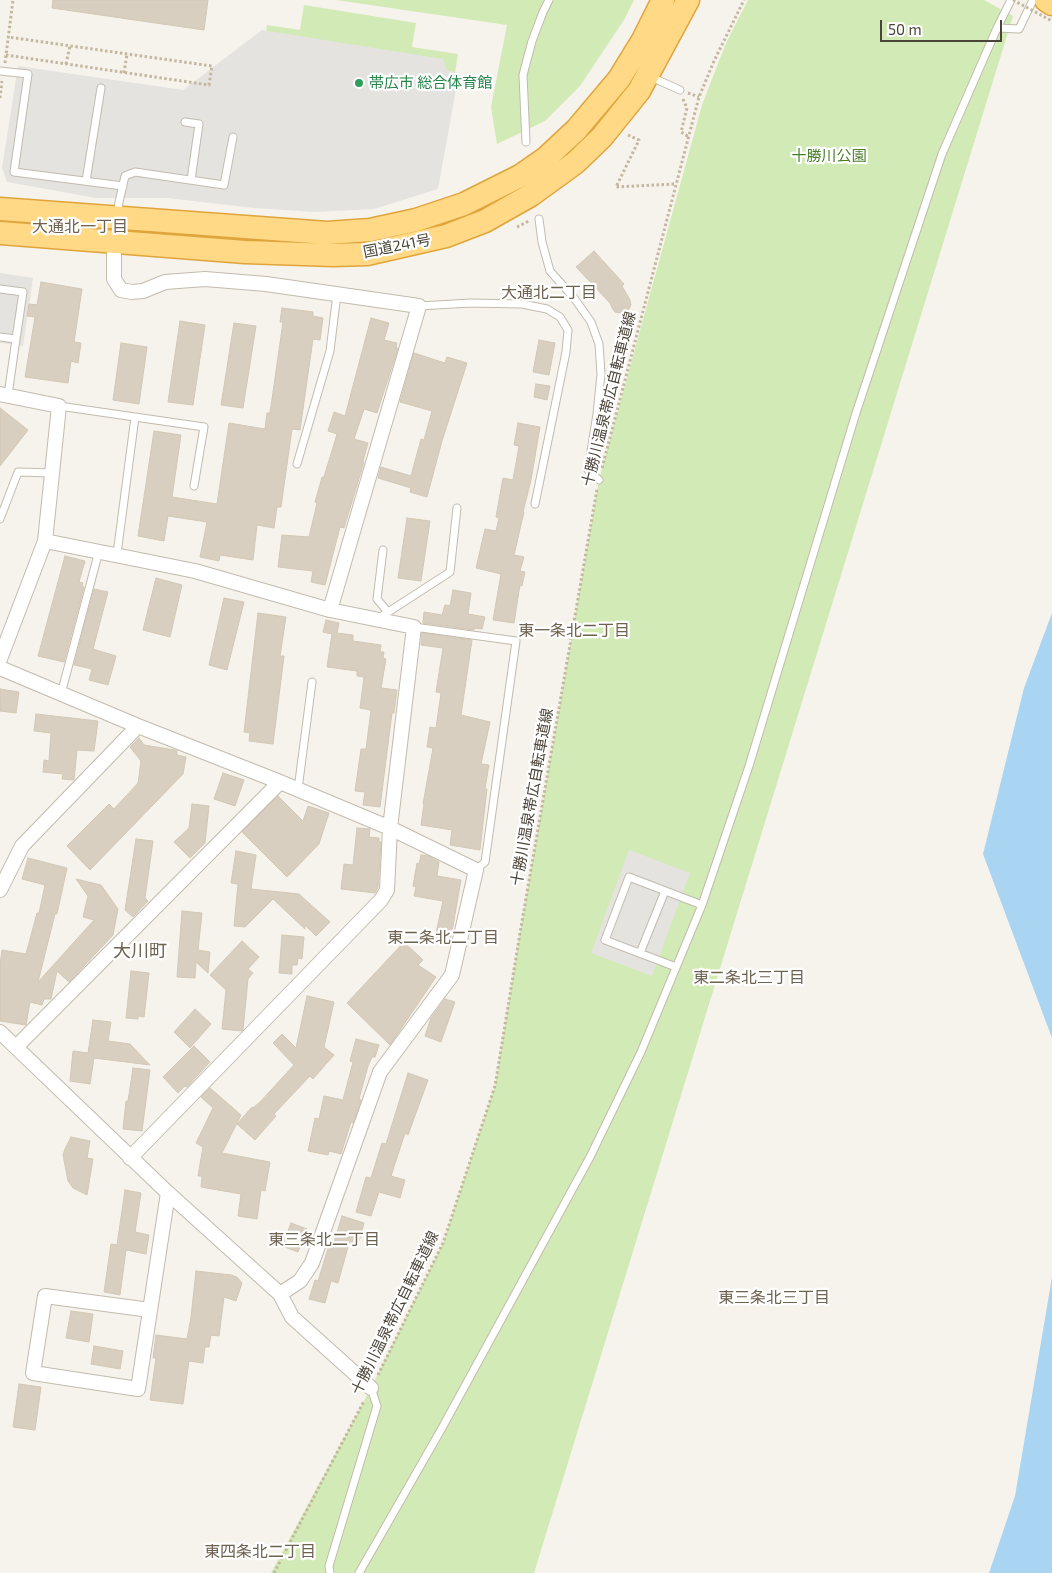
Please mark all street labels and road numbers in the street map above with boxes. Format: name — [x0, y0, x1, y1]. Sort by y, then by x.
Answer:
street label: 国道241号 — [362, 231, 432, 261]
street label: 十勝川温泉帯広自転車道線 — [578, 309, 640, 489]
street label: 十勝川温泉帯広自転車道線 — [508, 707, 556, 887]
street label: 十勝川温泉帯広自転車道線 — [347, 1228, 443, 1398]

